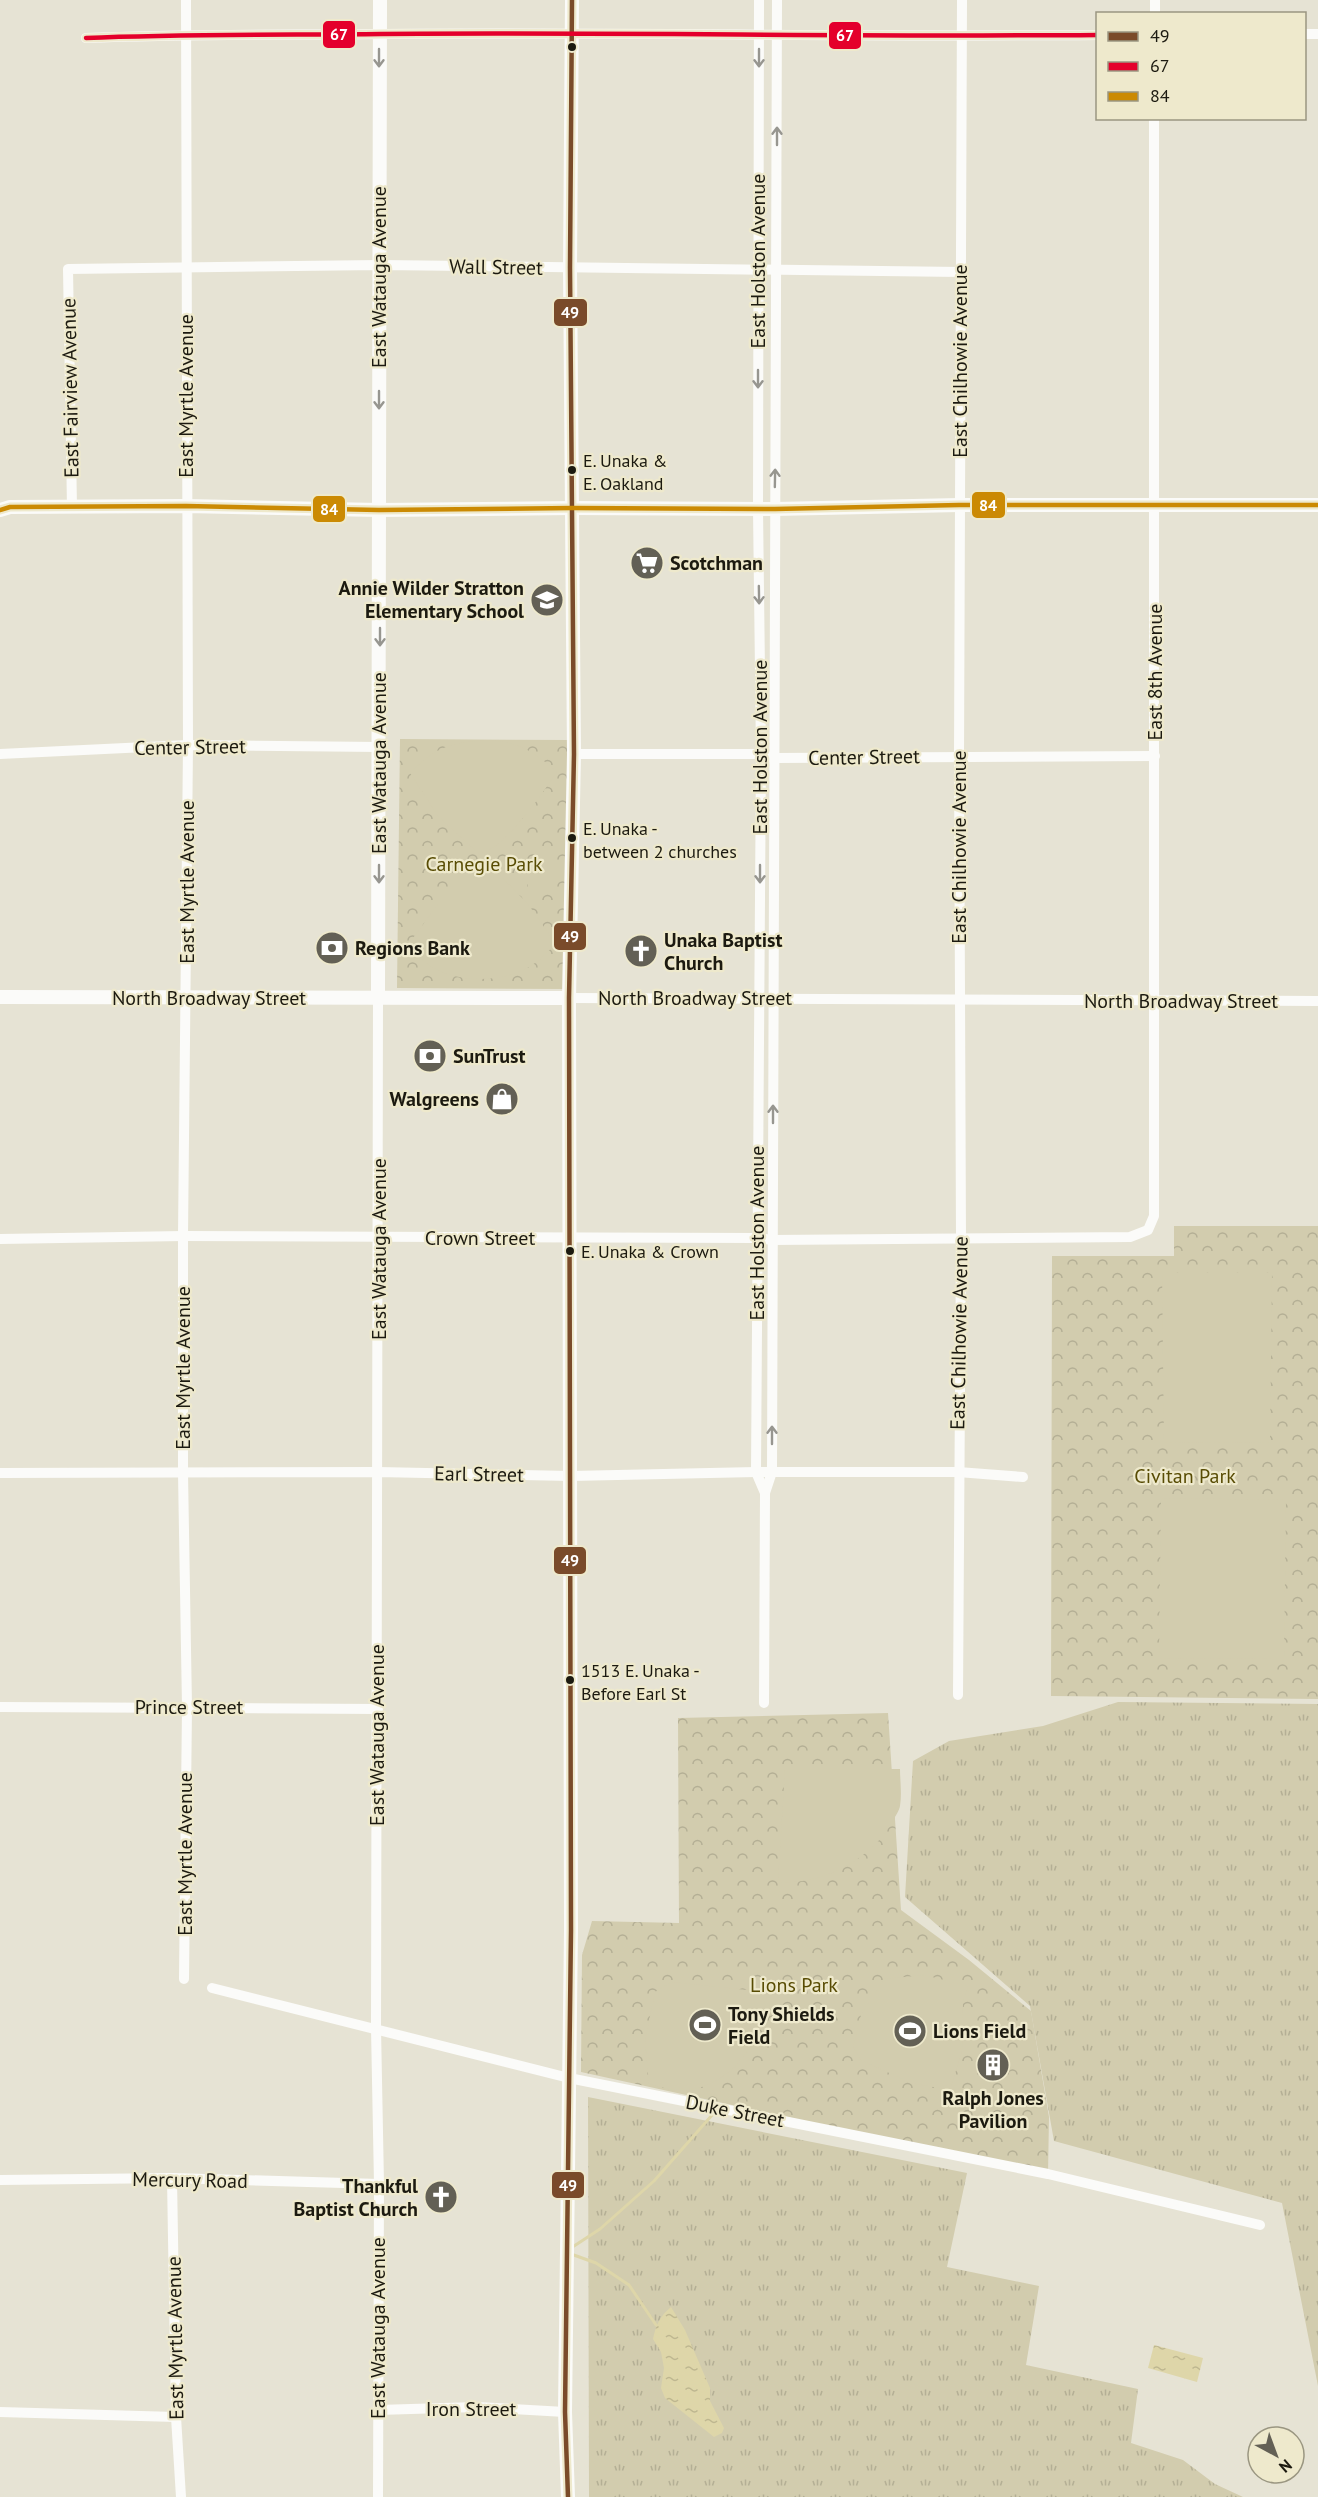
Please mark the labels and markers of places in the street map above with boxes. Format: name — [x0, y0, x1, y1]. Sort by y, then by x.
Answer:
unlabelled marker — [566, 41, 578, 53]
place label: E. Unaka & E. Oakland — [583, 449, 667, 495]
marker: E. Unaka & E. Oakland — [566, 464, 578, 476]
supermarket icon: Scotchman — [629, 545, 665, 581]
place label: Scotchman — [670, 550, 763, 576]
place label: Annie Wilder Stratton Elementary School — [339, 575, 524, 624]
school or university icon: Annie Wilder Stratton Elementary School — [529, 582, 565, 618]
place label: E. Unaka - between 2 churches — [583, 817, 737, 863]
marker: E. Unaka - between 2 churches — [566, 832, 578, 844]
place label: Unaka Baptist Church — [664, 927, 782, 976]
bank icon: Regions Bank — [314, 930, 350, 966]
church icon: Unaka Baptist Church — [623, 933, 659, 969]
place label: Regions Bank — [355, 935, 470, 961]
bank icon: SunTrust — [412, 1038, 448, 1074]
place label: SunTrust — [453, 1043, 525, 1069]
shop icon: Walgreens — [484, 1081, 520, 1117]
place label: Walgreens — [390, 1086, 479, 1112]
place label: E. Unaka & Crown — [581, 1240, 719, 1263]
marker: E. Unaka & Crown — [564, 1245, 576, 1257]
place label: 1513 E. Unaka - Before Earl St — [581, 1659, 700, 1705]
marker: 1513 E. Unaka - Before Earl St — [564, 1674, 576, 1686]
place label: Tony Shields Field — [728, 2001, 834, 2050]
sports icon: Tony Shields Field — [687, 2007, 723, 2043]
sports icon: Lions Field — [892, 2013, 928, 2049]
place label: Lions Field — [933, 2018, 1026, 2044]
building icon: Ralph Jones Pavilion — [975, 2047, 1011, 2083]
place label: Ralph Jones Pavilion — [942, 2085, 1044, 2134]
place label: Thankful Baptist Church — [293, 2173, 418, 2222]
church icon: Thankful Baptist Church — [423, 2179, 459, 2215]

